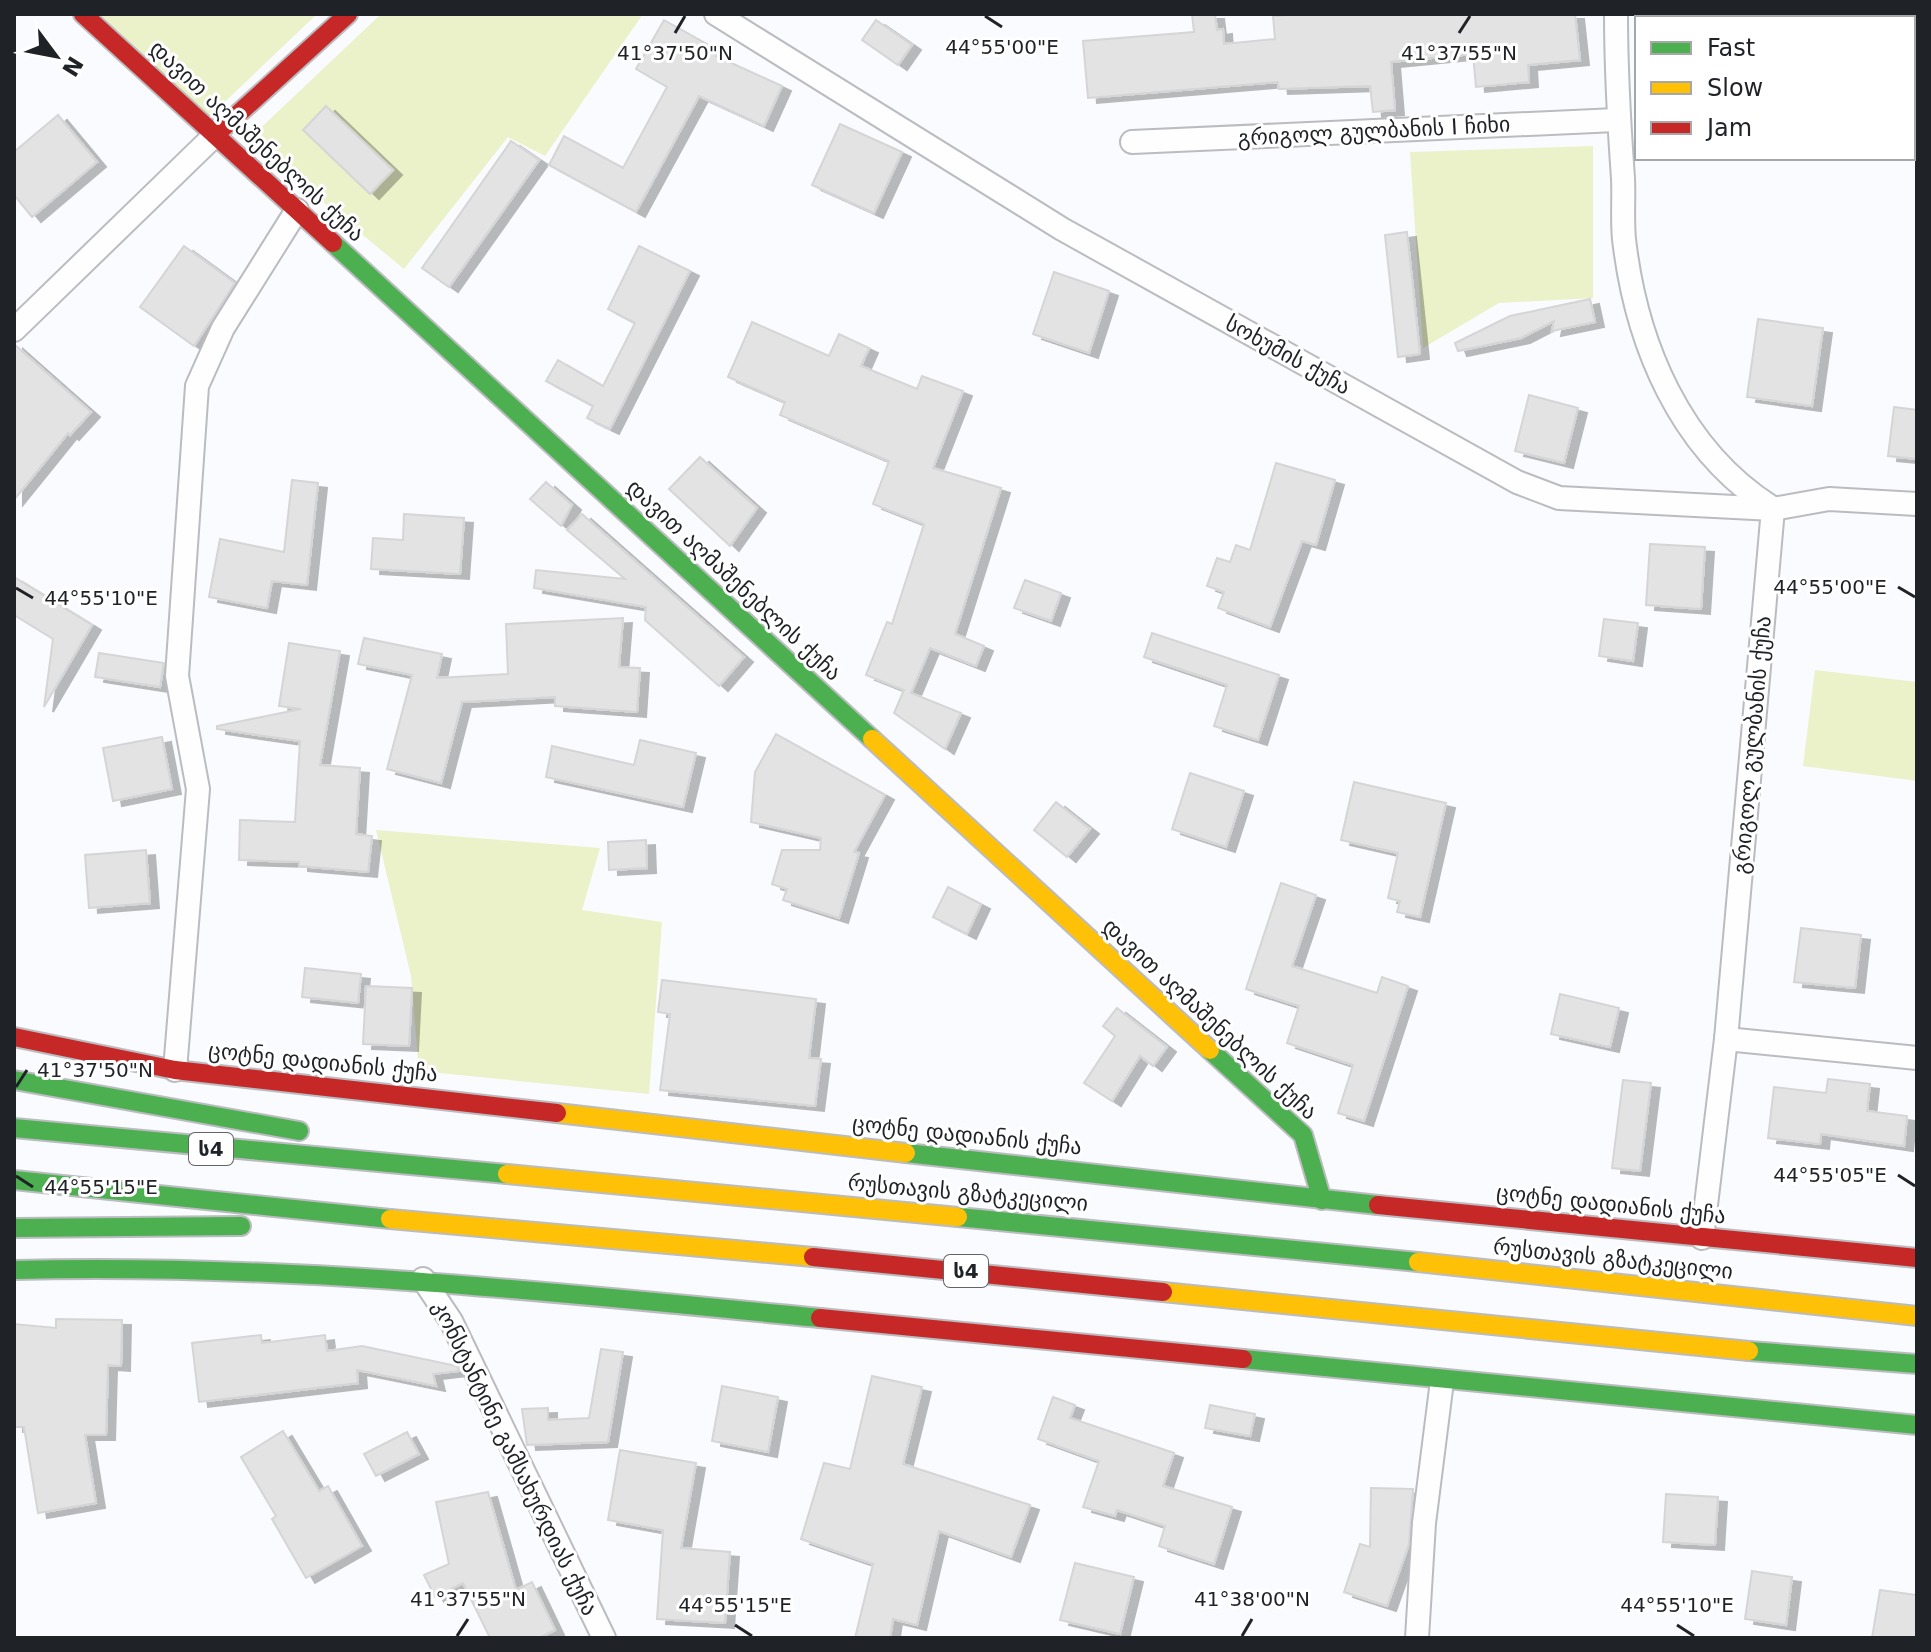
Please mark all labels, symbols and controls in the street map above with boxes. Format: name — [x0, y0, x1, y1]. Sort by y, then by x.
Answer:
north arrow — [16, 16, 96, 96]
legend — [1635, 16, 1915, 160]
text: Fast — [1707, 34, 1755, 62]
street label: დავით აღმაშენებლის ქუჩა — [145, 35, 369, 247]
text: 44°55'00"E — [945, 35, 1059, 59]
text: 41°37'50"N — [617, 41, 733, 65]
text: 41°37'55"N — [1401, 41, 1517, 65]
text: N — [57, 52, 88, 81]
text: Slow — [1707, 74, 1763, 102]
street label: გრიგოლ გულბანის I ჩიხი — [1237, 111, 1511, 151]
text: Jam — [1705, 114, 1752, 142]
street label: სოხუმის ქუჩა — [1221, 310, 1355, 400]
street label: დავით აღმაშენებლის ქუჩა — [622, 474, 846, 686]
text: 44°55'00"E — [1773, 575, 1887, 599]
text: 44°55'10"E — [44, 586, 158, 610]
street label: გრიგოლ გულბანის ქუჩა — [1728, 615, 1776, 875]
street label: დავით აღმაშენებლის ქუჩა — [1098, 913, 1322, 1125]
street label: ცოტნე დადიანის ქუჩა — [207, 1038, 439, 1086]
text: 41°37'50"N — [37, 1058, 153, 1082]
street label: ცოტნე დადიანის ქუჩა — [851, 1111, 1083, 1159]
road number: ს4 — [189, 1133, 233, 1165]
text: 44°55'05"E — [1773, 1163, 1887, 1187]
street label: რუსთავის გზატკეცილი — [847, 1170, 1089, 1216]
text: 44°55'15"E — [44, 1175, 158, 1199]
street label: ცოტნე დადიანის ქუჩა — [1495, 1180, 1727, 1228]
street label: რუსთავის გზატკეცილი — [1492, 1234, 1734, 1284]
road number: ს4 — [944, 1255, 988, 1287]
street label: კონსტანტინე გამსახურდიას ქუჩა — [428, 1297, 602, 1619]
text: 41°37'55"N — [410, 1587, 526, 1611]
text: 41°38'00"N — [1194, 1587, 1310, 1611]
text: 44°55'15"E — [678, 1593, 792, 1617]
text: 44°55'10"E — [1620, 1593, 1734, 1617]

